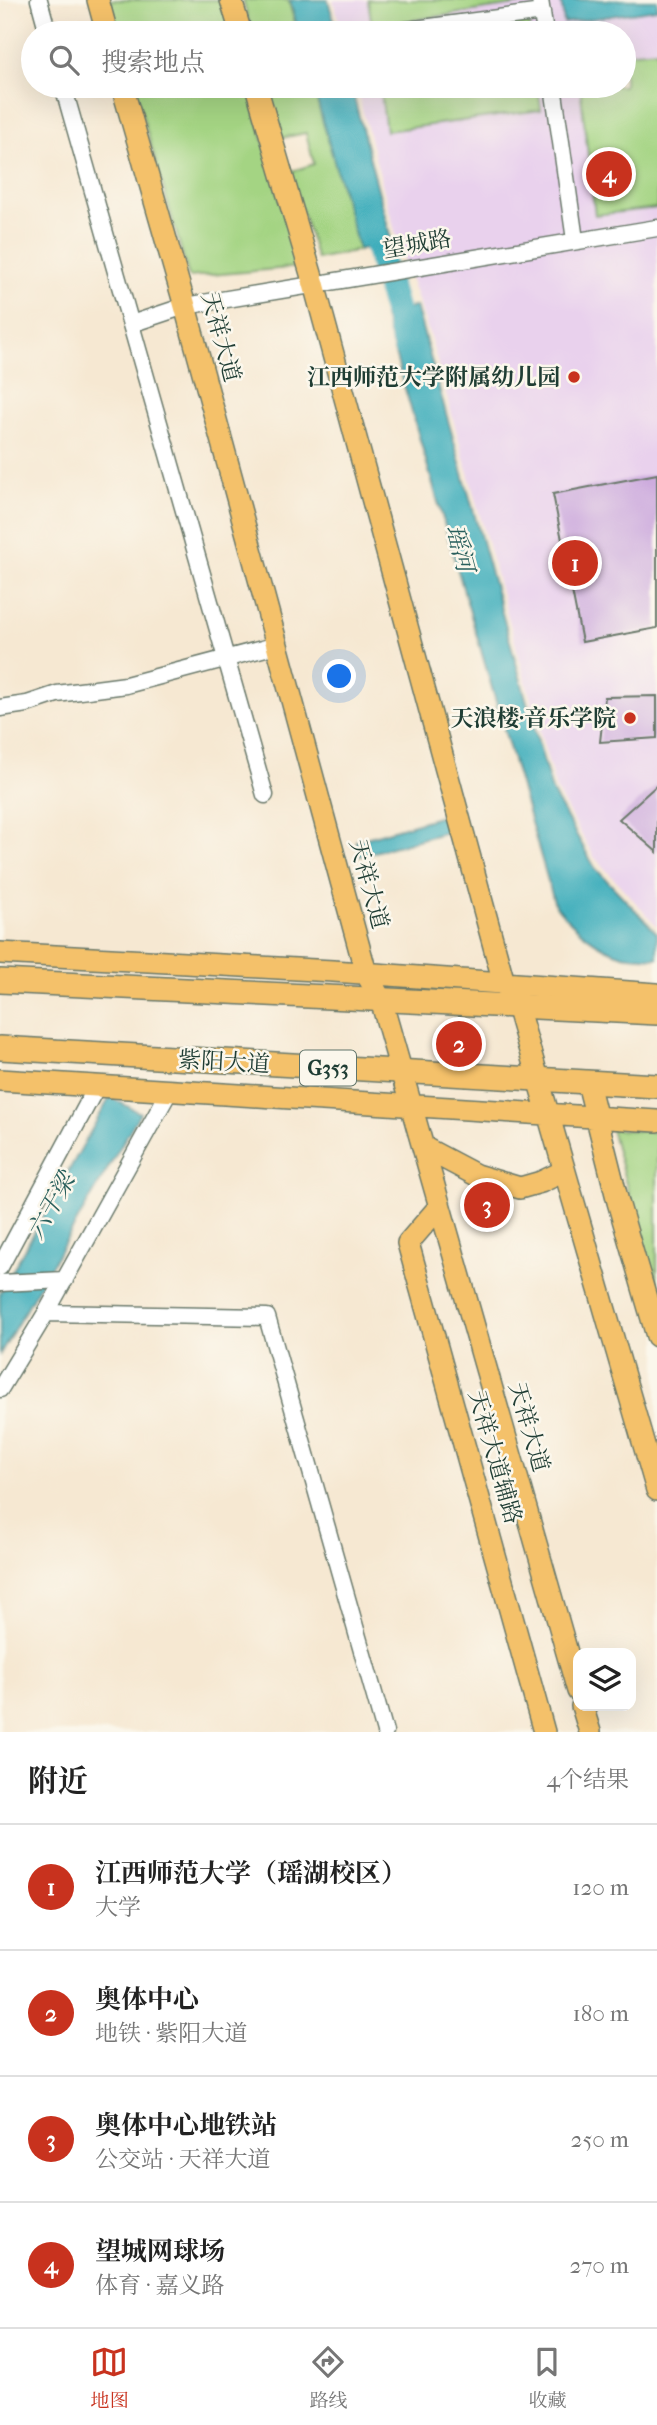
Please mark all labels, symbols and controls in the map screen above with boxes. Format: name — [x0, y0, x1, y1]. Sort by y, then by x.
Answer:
search box — [21, 21, 636, 98]
icon: search — [45, 41, 83, 79]
text: 搜索地点 — [101, 47, 205, 78]
pin: 4 — [586, 148, 632, 200]
street label: 望城路 — [381, 225, 453, 263]
street label: 天祥大道 — [196, 289, 246, 385]
place label: 江西师范大学附属幼儿园 — [307, 364, 560, 391]
marker: 江西师范大学附属幼儿园 — [566, 369, 582, 385]
water label: 瑶河 — [440, 521, 481, 579]
pin: 1 — [552, 537, 598, 589]
your location — [322, 659, 356, 693]
place label: 天浪楼·音乐学院 — [450, 705, 616, 732]
marker: 天浪楼·音乐学院 — [622, 710, 638, 726]
street label: 天祥大道 — [344, 836, 394, 932]
pin: 2 — [436, 1018, 482, 1070]
street label: 紫阳大道 — [177, 1046, 271, 1078]
road number: G353 — [300, 1050, 356, 1086]
water label: 六干梁 — [21, 1165, 82, 1244]
pin: 3 — [464, 1179, 510, 1231]
street label: 天祥大道 — [503, 1379, 555, 1475]
street label: 天祥大道辅路 — [463, 1387, 527, 1527]
map controls — [573, 1648, 636, 1711]
button: layers — [573, 1648, 636, 1711]
text: 附近 — [28, 1764, 88, 1799]
text: 4个结果 — [546, 1766, 629, 1793]
text: 江西师范大学（瑶湖校区） — [95, 1858, 407, 1889]
text: 1 — [47, 1874, 55, 1901]
text: 120 m — [572, 1874, 629, 1901]
text: 大学 — [95, 1894, 141, 1921]
text: 奥体中心 — [95, 1984, 199, 2015]
text: 2 — [45, 2000, 57, 2027]
text: 180 m — [572, 2000, 629, 2027]
text: 地铁 · 紫阳大道 — [95, 2020, 248, 2047]
text: 奥体中心地铁站 — [95, 2110, 277, 2141]
text: 3 — [46, 2126, 56, 2153]
text: 250 m — [571, 2126, 629, 2153]
text: 公交站 · 天祥大道 — [95, 2146, 271, 2173]
text: 望城网球场 — [95, 2236, 225, 2267]
text: 4 — [44, 2252, 58, 2279]
text: 270 m — [569, 2252, 629, 2279]
text: 体育 · 嘉义路 — [95, 2272, 225, 2299]
tab: 地图 — [90, 2343, 129, 2412]
tab: 路线 — [309, 2343, 348, 2412]
tab: 收藏 — [528, 2343, 567, 2412]

